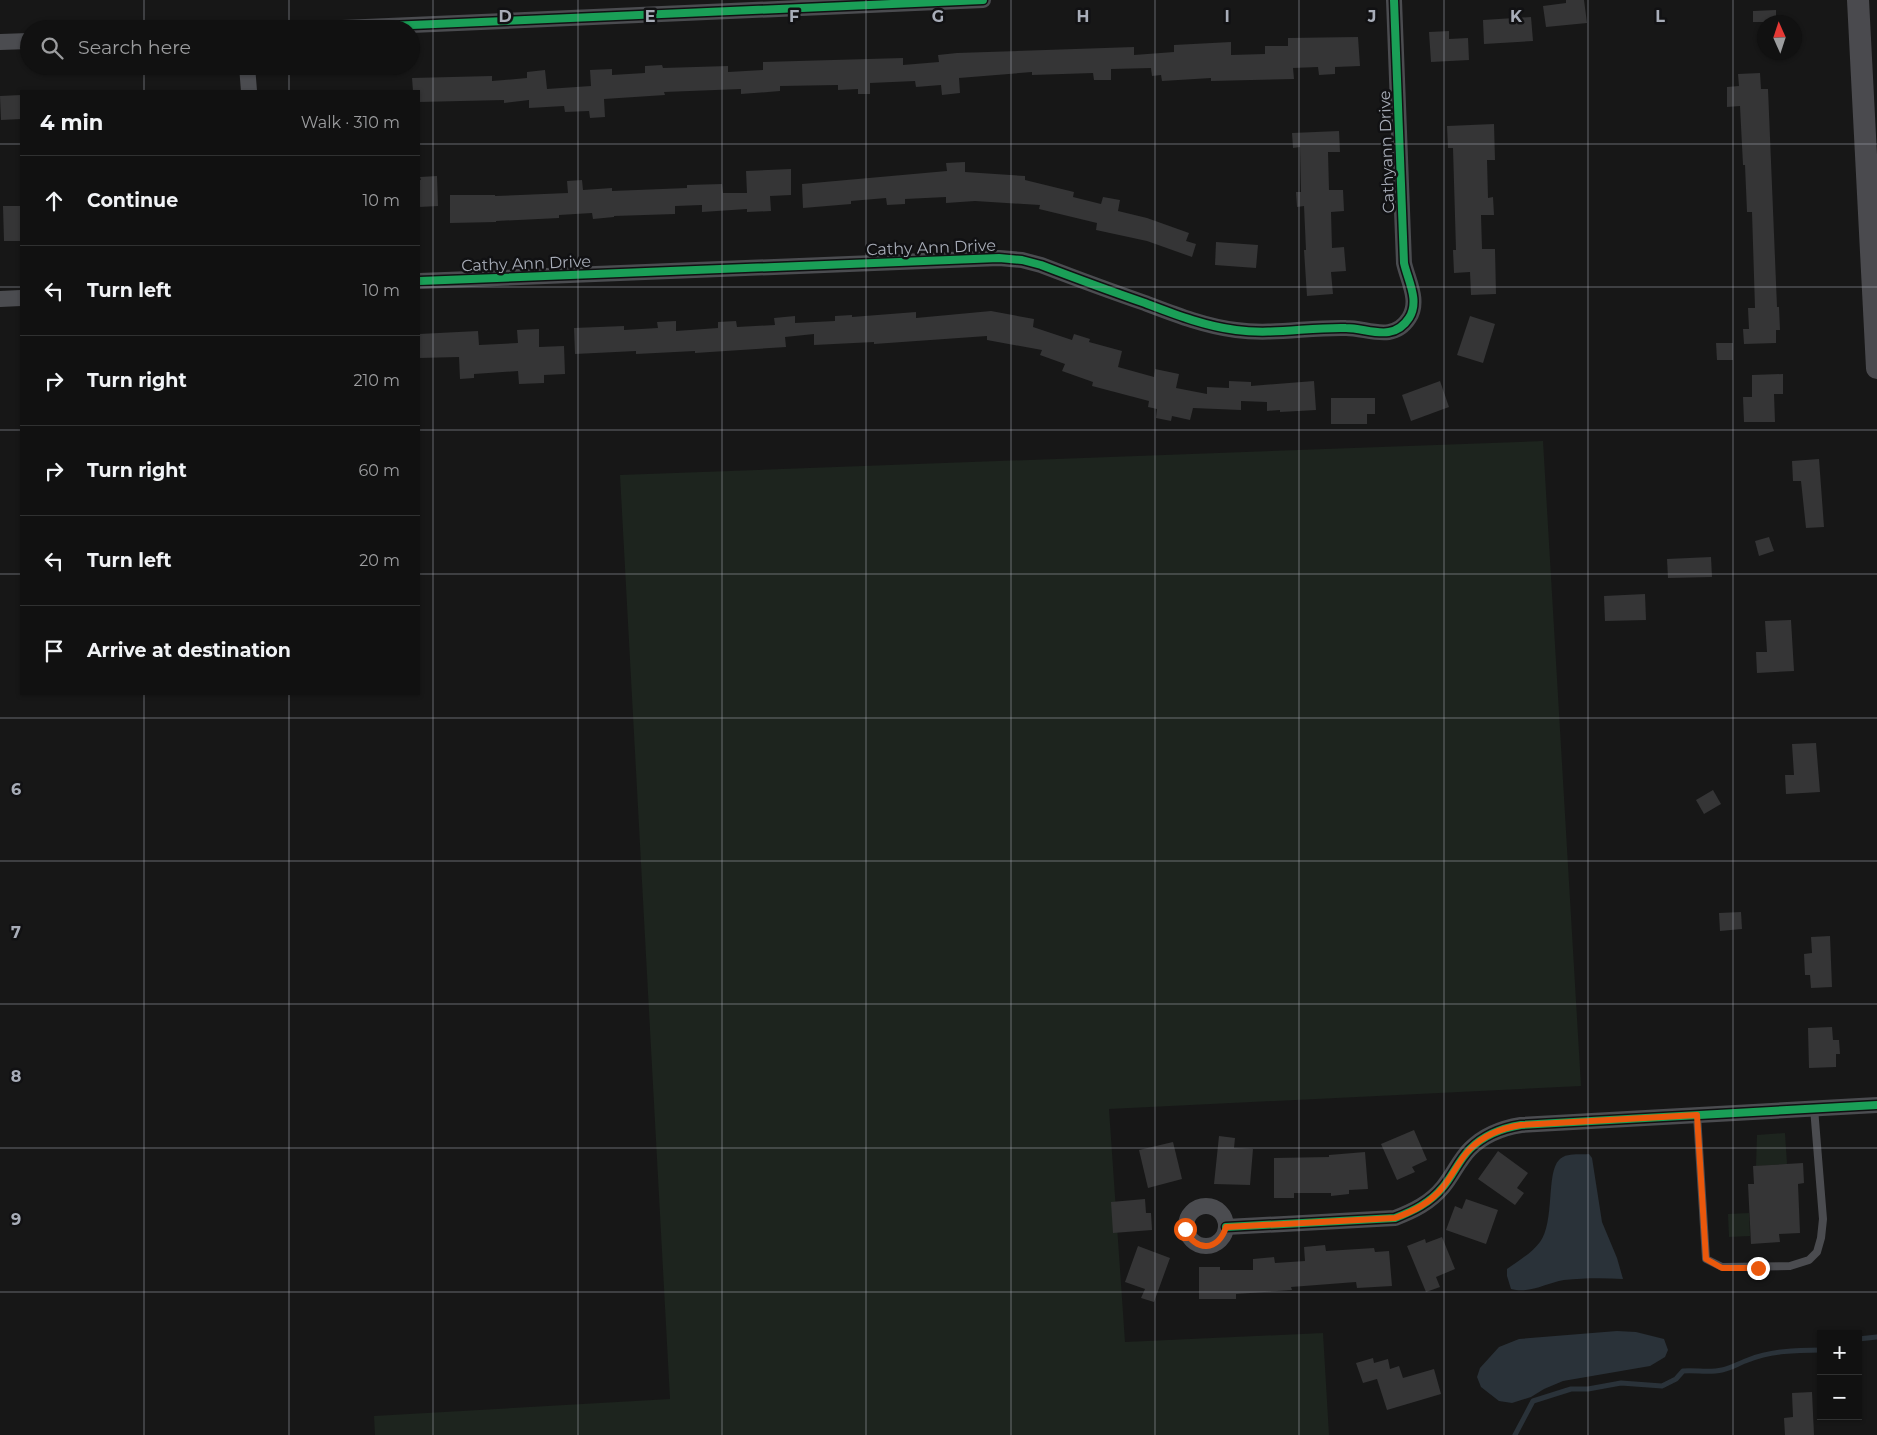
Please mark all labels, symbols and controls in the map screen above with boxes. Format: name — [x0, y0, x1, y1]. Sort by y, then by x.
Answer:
text: D — [498, 7, 512, 26]
text: E — [645, 7, 655, 26]
text: F — [789, 7, 799, 26]
text: G — [932, 7, 944, 26]
text: H — [1077, 7, 1089, 26]
text: I — [1224, 7, 1230, 26]
text: J — [1367, 7, 1376, 26]
text: K — [1510, 7, 1523, 26]
text: L — [1655, 7, 1665, 26]
north arrow — [1757, 15, 1802, 60]
search box — [20, 20, 420, 75]
icon: search — [38, 34, 66, 62]
text: Search here — [78, 36, 191, 59]
street label: Cathyann Drive — [1375, 90, 1398, 214]
text: 4 min — [40, 110, 103, 135]
text: Walk · 310 m — [301, 113, 400, 132]
icon: ahead — [40, 187, 68, 215]
text: Continue — [87, 189, 178, 212]
text: 10 m — [362, 191, 400, 210]
street label: Cathy Ann Drive — [866, 236, 996, 259]
street label: Cathy Ann Drive — [461, 252, 591, 275]
icon: left — [40, 277, 68, 305]
text: Turn left — [87, 279, 172, 302]
text: 10 m — [362, 281, 400, 300]
icon: right — [40, 367, 68, 395]
text: Turn right — [87, 369, 187, 392]
text: 210 m — [353, 371, 400, 390]
icon: right — [40, 457, 68, 485]
text: Turn right — [87, 459, 187, 482]
text: 60 m — [358, 461, 400, 480]
icon: left — [40, 547, 68, 575]
text: Turn left — [87, 549, 172, 572]
text: 20 m — [359, 551, 400, 570]
icon: arrive — [40, 637, 68, 665]
text: Arrive at destination — [87, 639, 291, 662]
text: 6 — [11, 780, 21, 799]
text: 7 — [11, 923, 21, 942]
text: 8 — [11, 1067, 21, 1086]
text: 9 — [11, 1210, 21, 1229]
route start — [1174, 1218, 1197, 1241]
route end — [1747, 1257, 1770, 1280]
map controls — [1817, 1330, 1862, 1420]
button: + — [1817, 1330, 1862, 1375]
button: − — [1817, 1375, 1862, 1420]

